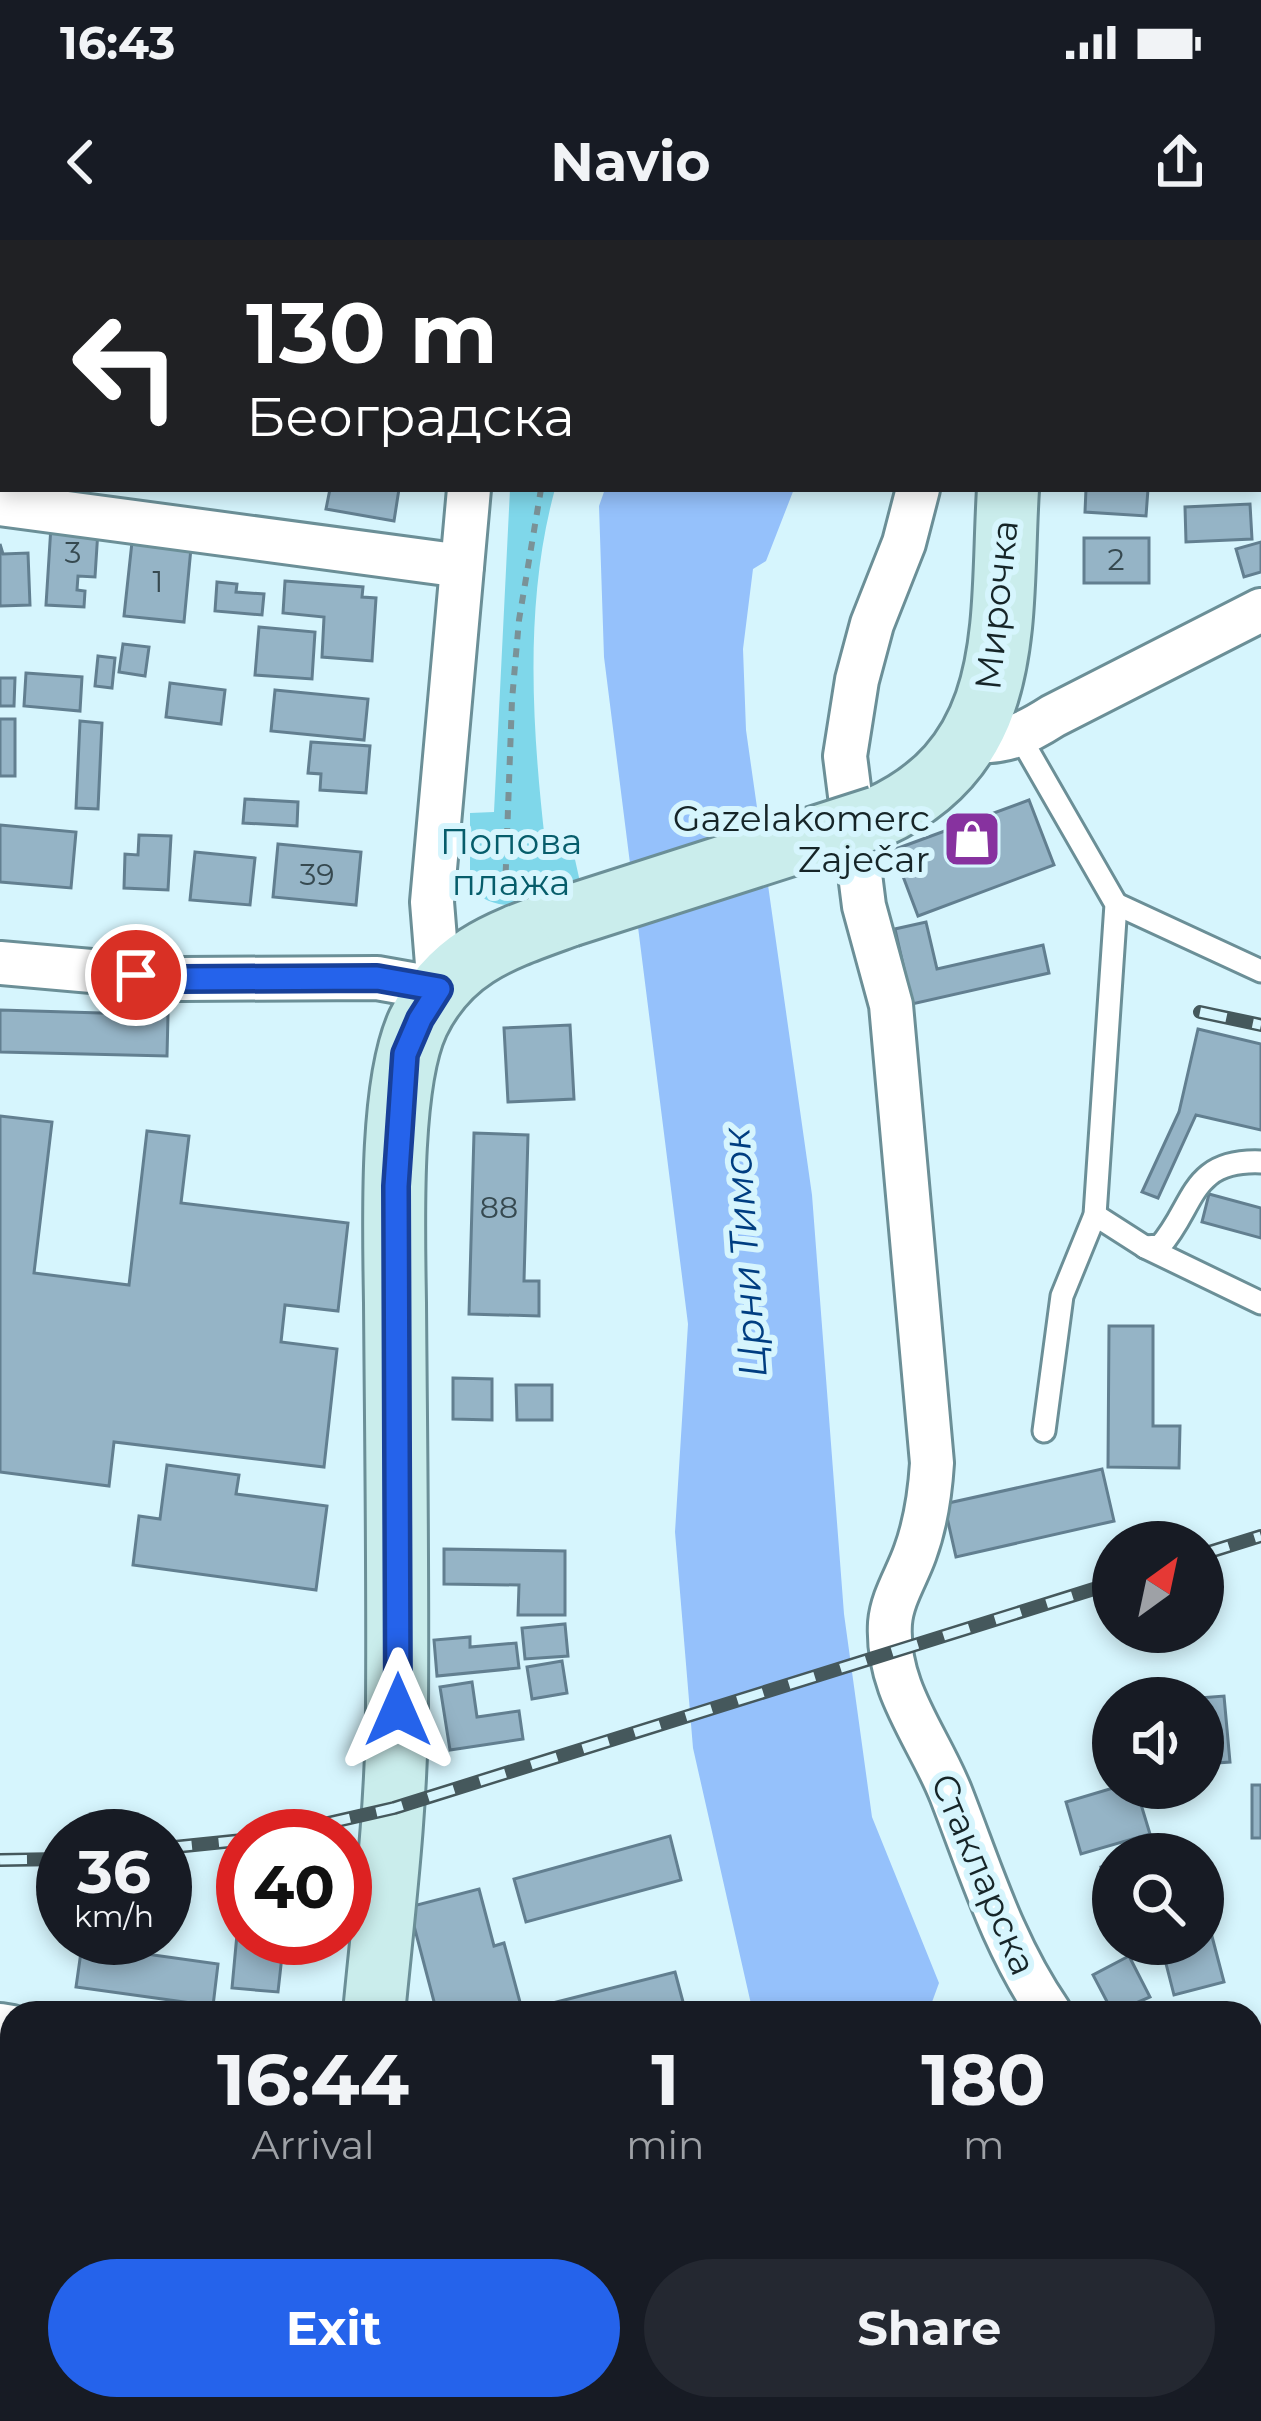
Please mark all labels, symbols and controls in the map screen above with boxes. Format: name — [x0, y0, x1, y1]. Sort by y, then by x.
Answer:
text: 16:43 — [60, 15, 175, 70]
icon: back — [48, 129, 114, 195]
text: Navio — [550, 129, 711, 195]
icon: share — [1147, 129, 1213, 195]
text: 130 m — [246, 282, 498, 384]
icon: left — [48, 288, 204, 444]
text: Београдска — [246, 384, 575, 450]
street label: Мирочка — [965, 518, 1027, 692]
house number: 3 — [65, 534, 81, 571]
house number: 2 — [1107, 541, 1125, 578]
house number: 1 — [153, 563, 163, 600]
place label: Gazelakomerc Zaječar — [673, 796, 930, 881]
shop icon: Gazelakomerc Zaječar — [941, 808, 1003, 870]
park label: Попова плажа — [440, 819, 582, 904]
house number: 39 — [299, 856, 335, 893]
pin — [85, 924, 187, 1026]
icon: arrive — [103, 942, 169, 1008]
water label: Црни Тимок — [711, 1125, 777, 1379]
house number: 88 — [480, 1189, 518, 1226]
north arrow — [1092, 1521, 1224, 1653]
map controls — [1092, 1521, 1224, 1965]
position arrow — [335, 1647, 461, 1773]
button: sound — [1092, 1677, 1224, 1809]
street label: Стакларска — [922, 1767, 1046, 1981]
speed limit sign: 40 — [216, 1809, 372, 1965]
button: search — [1092, 1833, 1224, 1965]
text: 36 — [77, 1835, 151, 1908]
text: km/h — [74, 1898, 154, 1935]
text: 16:44 — [217, 2035, 409, 2123]
text: 1 — [651, 2035, 679, 2123]
text: 180 — [921, 2035, 1046, 2123]
text: Arrival — [252, 2121, 375, 2169]
text: min — [626, 2121, 704, 2169]
text: m — [963, 2121, 1004, 2169]
button: Exit — [48, 2259, 620, 2397]
button: Share — [644, 2259, 1215, 2397]

